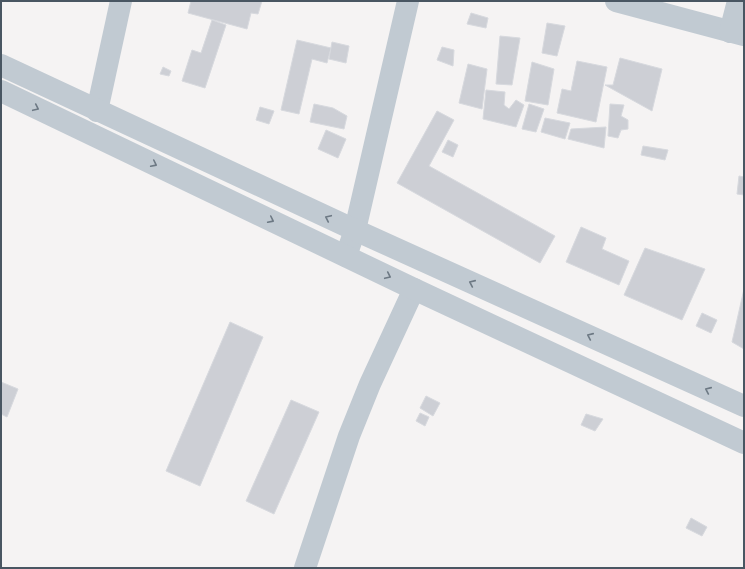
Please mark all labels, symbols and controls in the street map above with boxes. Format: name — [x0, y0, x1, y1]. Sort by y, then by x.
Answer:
one-way arrow — [32, 103, 40, 111]
one-way arrow — [149, 159, 157, 167]
one-way arrow — [324, 214, 331, 222]
one-way arrow — [266, 215, 274, 223]
one-way arrow — [384, 271, 391, 279]
one-way arrow — [468, 280, 476, 288]
one-way arrow — [587, 333, 594, 341]
one-way arrow — [705, 387, 713, 395]

